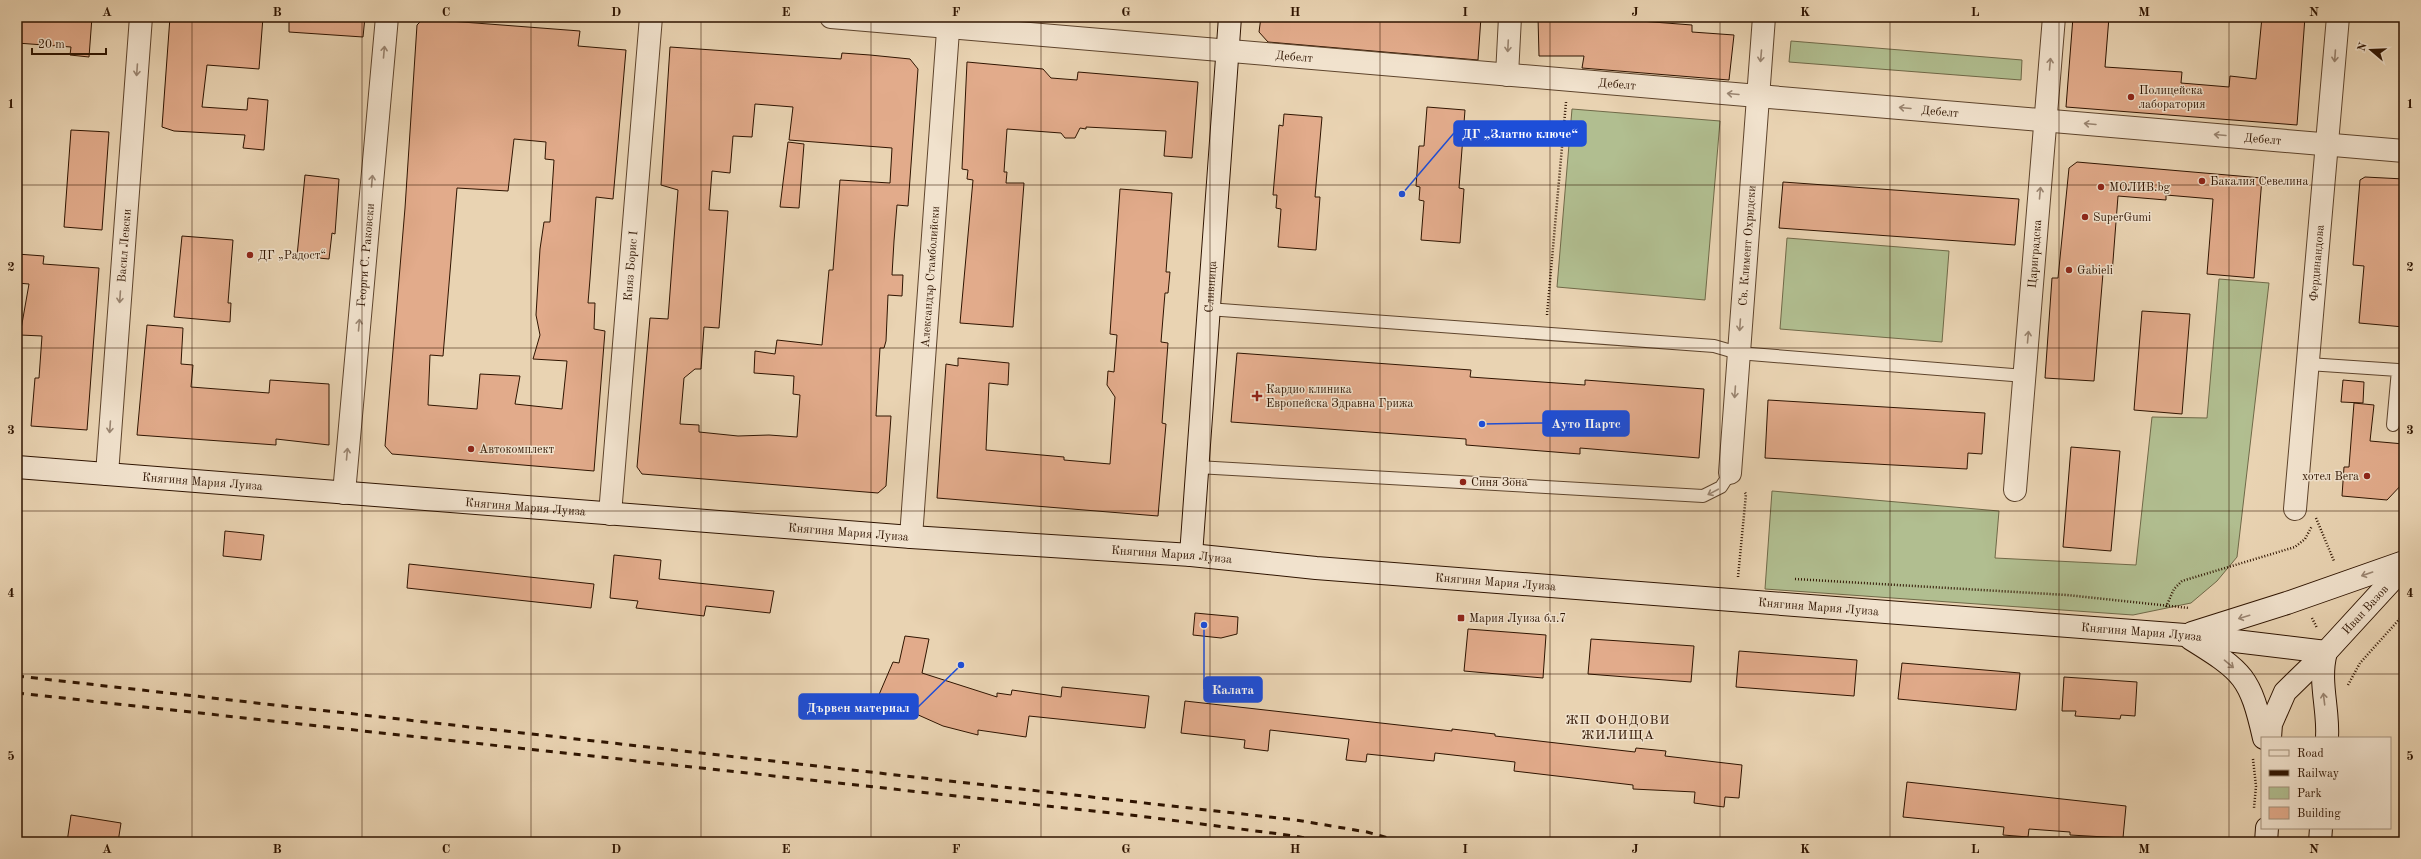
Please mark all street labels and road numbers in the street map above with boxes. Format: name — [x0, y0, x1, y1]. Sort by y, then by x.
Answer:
street label: Дебелт — [1275, 50, 1314, 65]
street label: Дебелт — [1598, 77, 1637, 93]
street label: Дебелт — [1921, 105, 1959, 120]
street label: Дебелт — [2243, 132, 2282, 148]
street label: Св. Климент Охридски — [1737, 185, 1758, 306]
street label: Георги С. Раковски — [356, 203, 377, 307]
street label: Александър Стамболийски — [920, 206, 942, 348]
street label: Васил Левски — [116, 208, 134, 283]
street label: Цариградска — [2027, 219, 2044, 289]
street label: Фердинандова — [2308, 224, 2327, 302]
street label: Княз Борис I — [623, 230, 640, 302]
street label: Сливница — [1204, 260, 1219, 313]
street label: Княгиня Мария Луиза — [142, 472, 263, 493]
street label: Княгиня Мария Луиза — [465, 497, 586, 519]
street label: Княгиня Мария Луиза — [788, 522, 909, 544]
street label: Княгиня Мария Луиза — [1111, 545, 1233, 566]
street label: Княгиня Мария Луиза — [1435, 572, 1556, 593]
street label: Иван Вазов — [2340, 583, 2391, 637]
street label: Княгиня Мария Луиза — [1758, 597, 1879, 618]
street label: Княгиня Мария Луиза — [2081, 622, 2203, 644]

